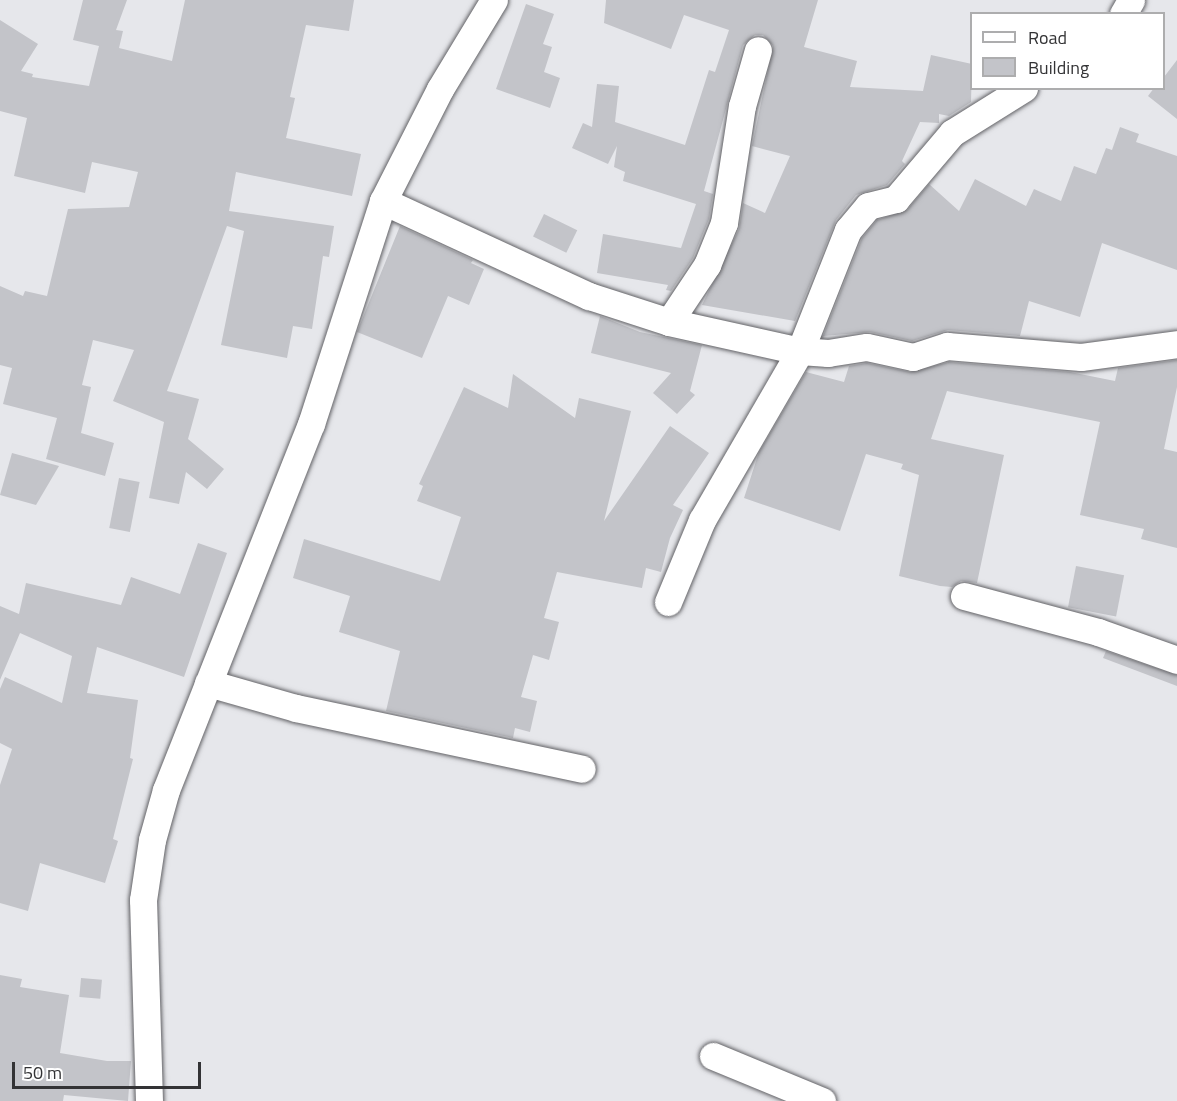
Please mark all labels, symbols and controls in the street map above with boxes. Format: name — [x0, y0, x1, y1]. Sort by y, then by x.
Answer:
legend — [970, 12, 1165, 90]
text: Road — [1028, 24, 1067, 51]
text: Building — [1028, 54, 1089, 81]
scale bar — [15, 1050, 204, 1088]
text: 50 m — [23, 1059, 62, 1086]

